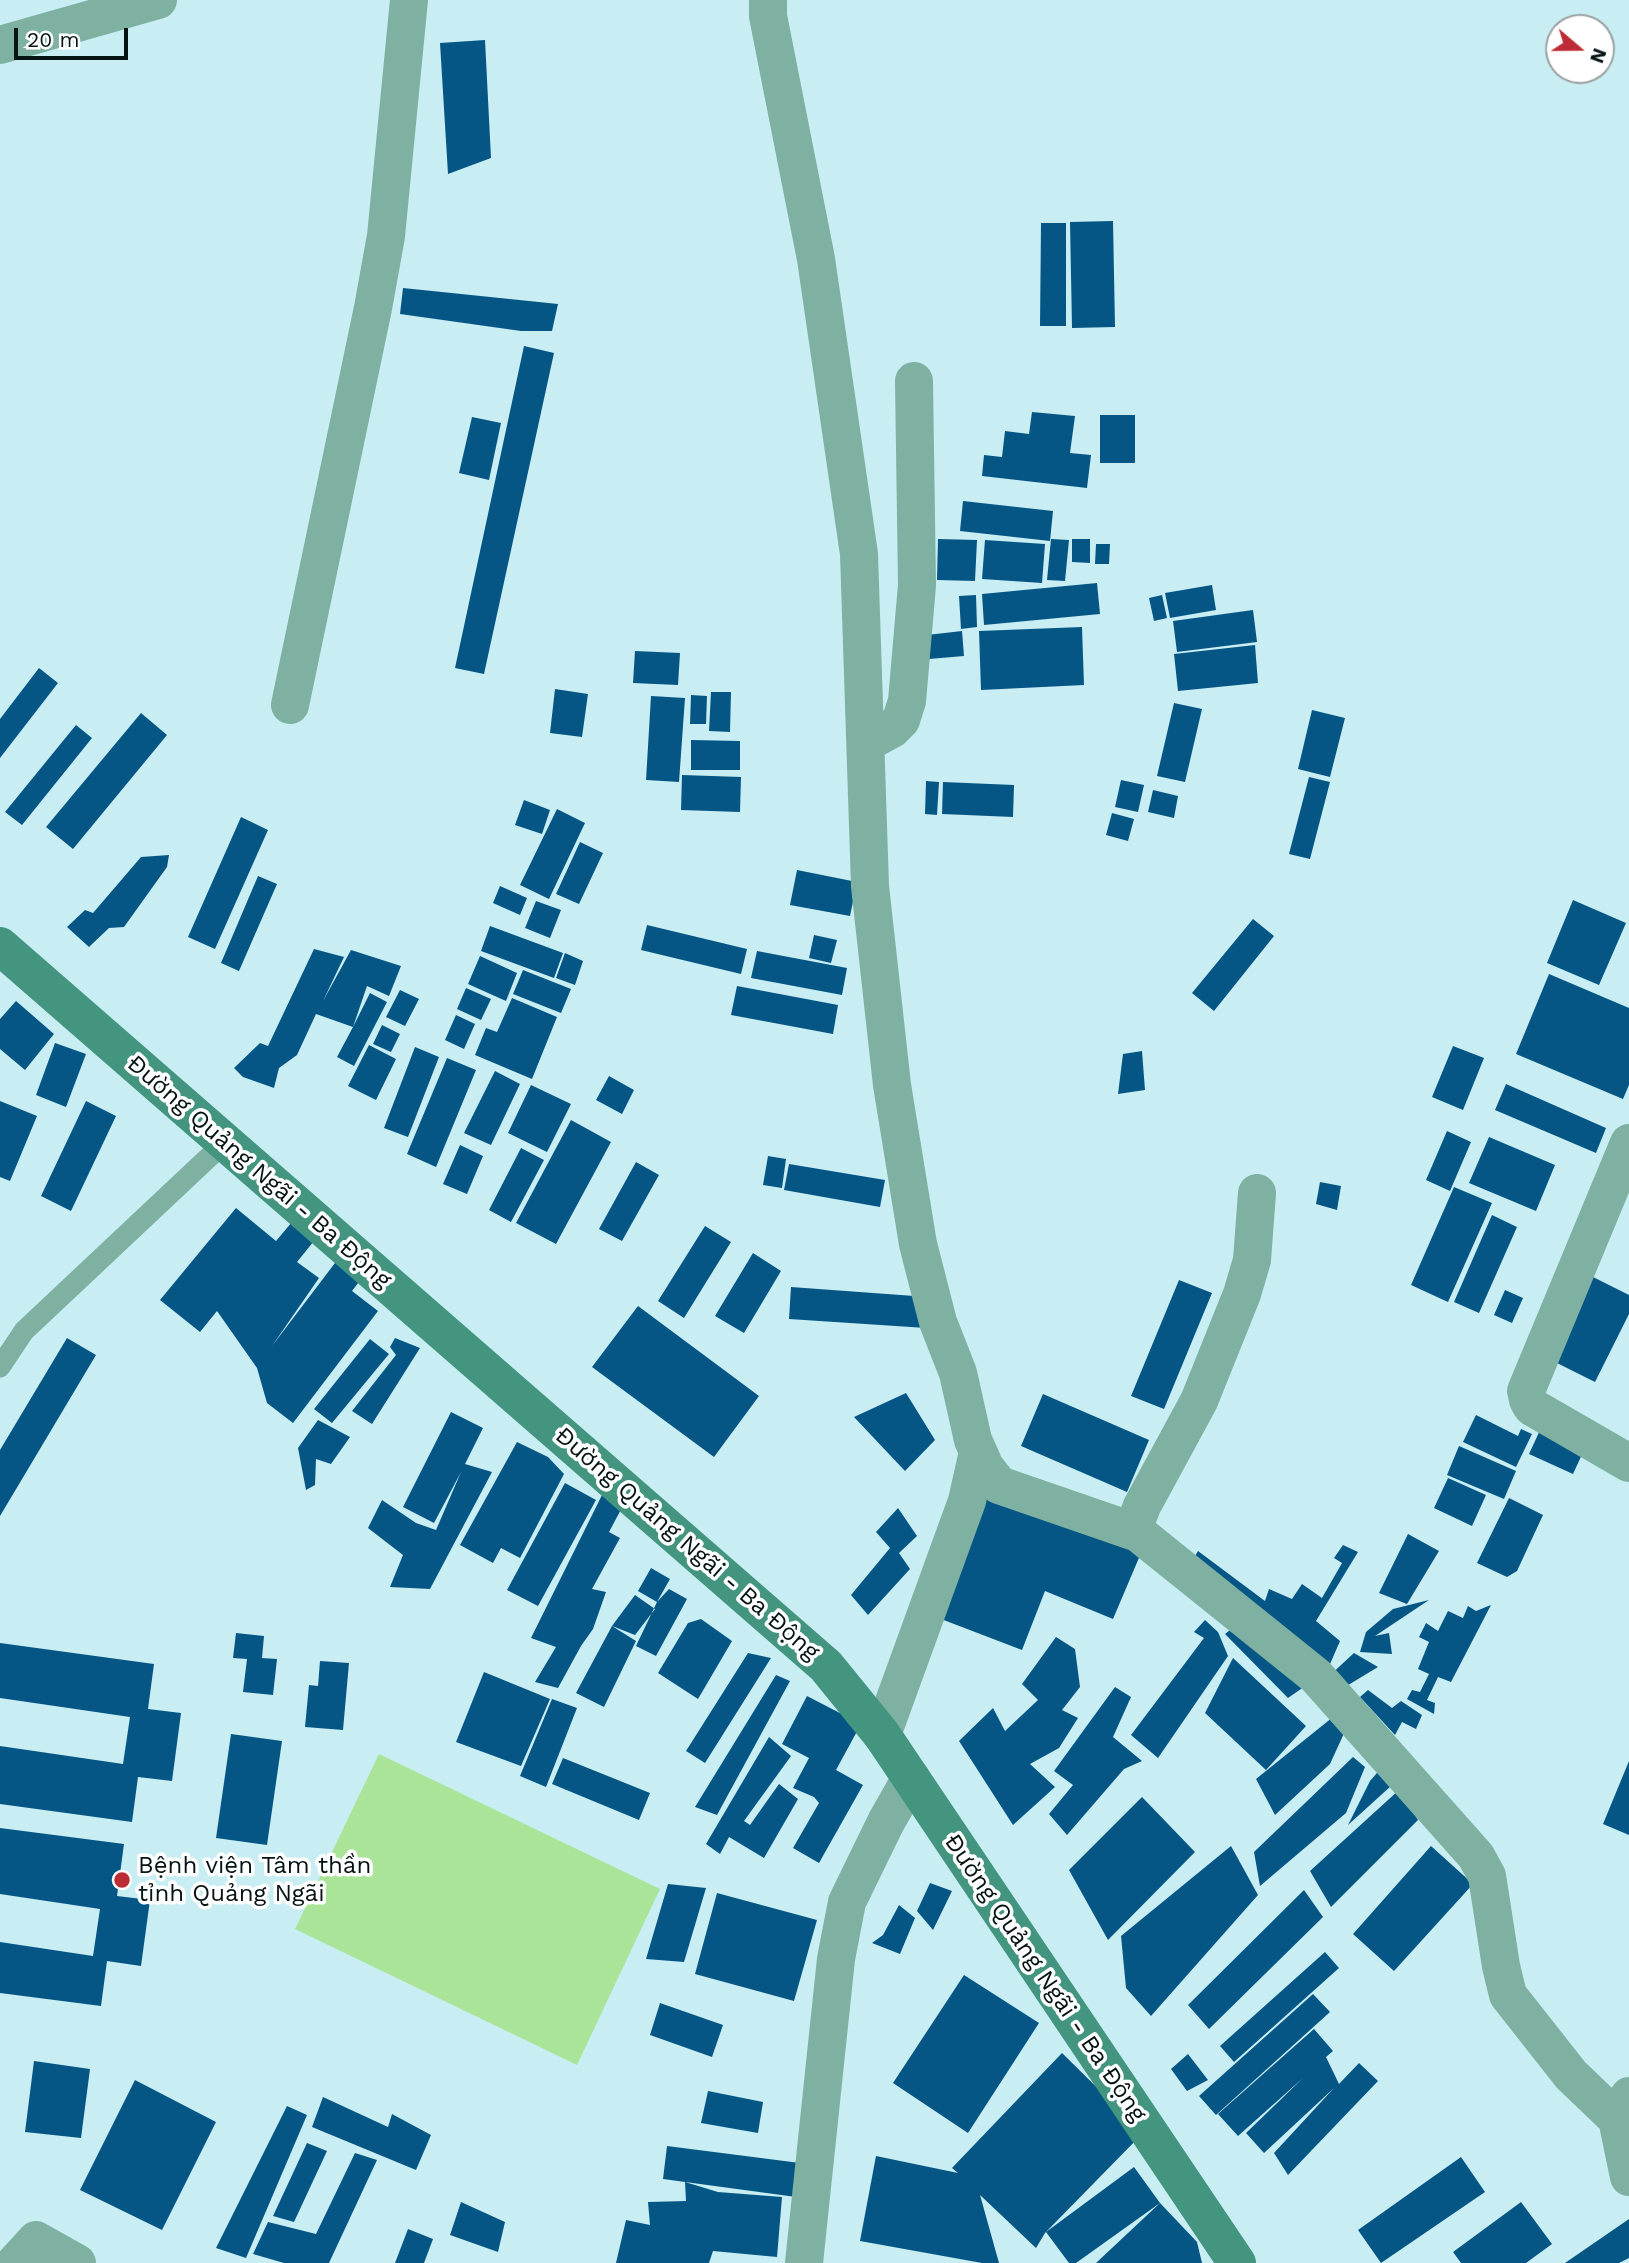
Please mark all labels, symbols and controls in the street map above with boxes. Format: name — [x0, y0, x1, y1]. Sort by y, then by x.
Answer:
scale bar — [18, 14, 131, 58]
north arrow — [1545, 14, 1615, 84]
text: 20 m — [27, 27, 79, 52]
text: N — [1585, 45, 1612, 66]
street label: Đường Quảng Ngãi - Ba Động — [121, 1049, 397, 1295]
street label: Đường Quảng Ngãi - Ba Động — [549, 1421, 825, 1667]
street label: Đường Quảng Ngãi - Ba Động — [938, 1829, 1152, 2127]
place label: Bệnh viện Tâm thần tỉnh Quảng Ngãi — [138, 1852, 371, 1908]
marker: Bệnh viện Tâm thần tỉnh Quảng Ngãi — [112, 1870, 132, 1890]

